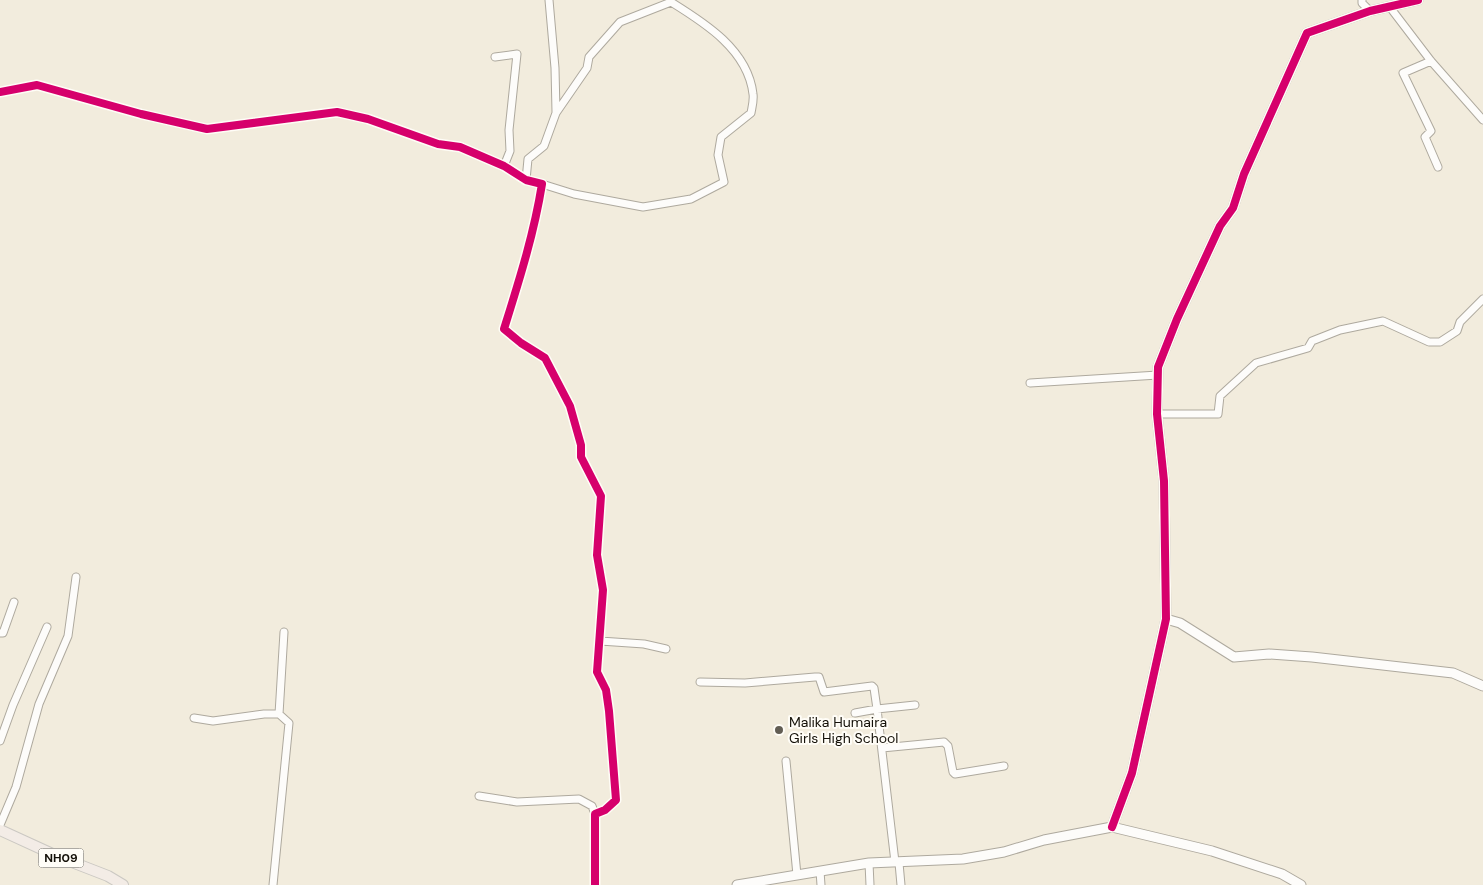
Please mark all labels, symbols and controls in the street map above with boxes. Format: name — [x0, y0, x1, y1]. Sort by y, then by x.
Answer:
place label: Malika Humaira Girls High School — [789, 713, 898, 747]
marker: Malika Humaira Girls High School — [773, 724, 785, 736]
road number: NH09 — [38, 848, 84, 868]

